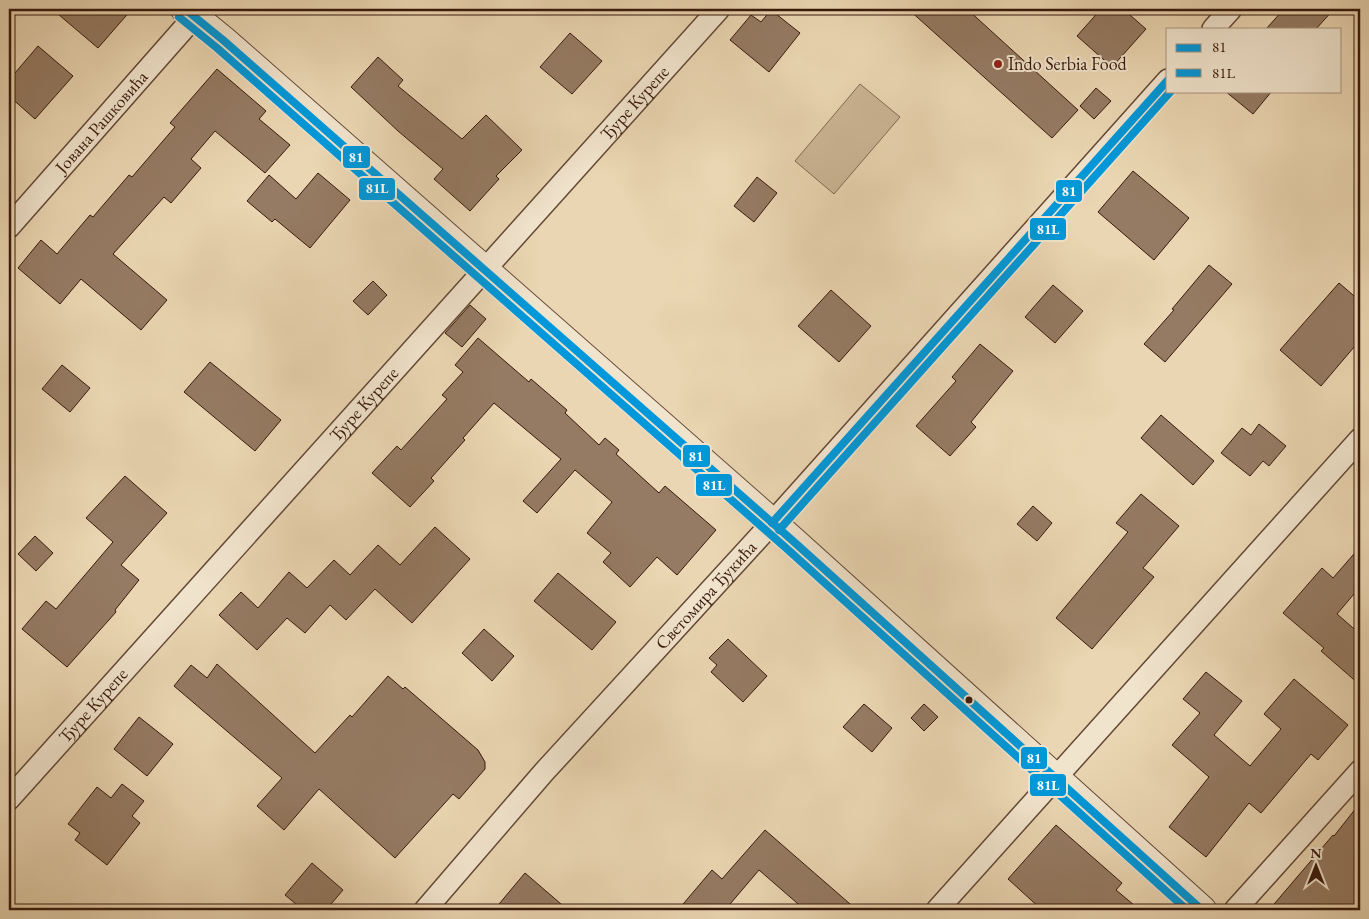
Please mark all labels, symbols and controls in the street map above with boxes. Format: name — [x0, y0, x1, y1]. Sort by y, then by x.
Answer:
legend — [1166, 28, 1342, 92]
text: 81 — [1212, 37, 1226, 56]
place label: Indo Serbia Food — [1008, 52, 1128, 75]
marker: Indo Serbia Food — [992, 58, 1004, 70]
street label: Ђуре Курепе — [595, 60, 674, 145]
text: 81L — [1212, 63, 1235, 82]
street label: Јована Рашковића — [48, 65, 153, 179]
line badge: 81 — [342, 145, 371, 169]
text: 81 — [349, 148, 363, 166]
line badge: 81L — [358, 177, 396, 201]
text: 81L — [365, 179, 389, 197]
line badge: 81 — [1055, 179, 1083, 203]
text: 81 — [1062, 182, 1076, 200]
line badge: 81L — [1029, 217, 1067, 241]
text: 81L — [1036, 220, 1060, 238]
street label: Ђуре Курепе — [324, 362, 403, 446]
line badge: 81 — [682, 444, 711, 468]
text: 81 — [689, 447, 703, 465]
line badge: 81L — [695, 473, 733, 497]
text: 81L — [702, 476, 726, 494]
street label: Светомира Ђукића — [650, 535, 762, 654]
street label: Ђуре Курепе — [53, 663, 132, 747]
unlabelled marker — [964, 695, 974, 705]
line badge: 81 — [1020, 746, 1048, 770]
text: 81 — [1027, 749, 1041, 767]
line badge: 81L — [1029, 773, 1067, 797]
text: 81L — [1036, 776, 1060, 794]
north arrow — [1292, 842, 1342, 892]
text: N — [1310, 844, 1322, 862]

